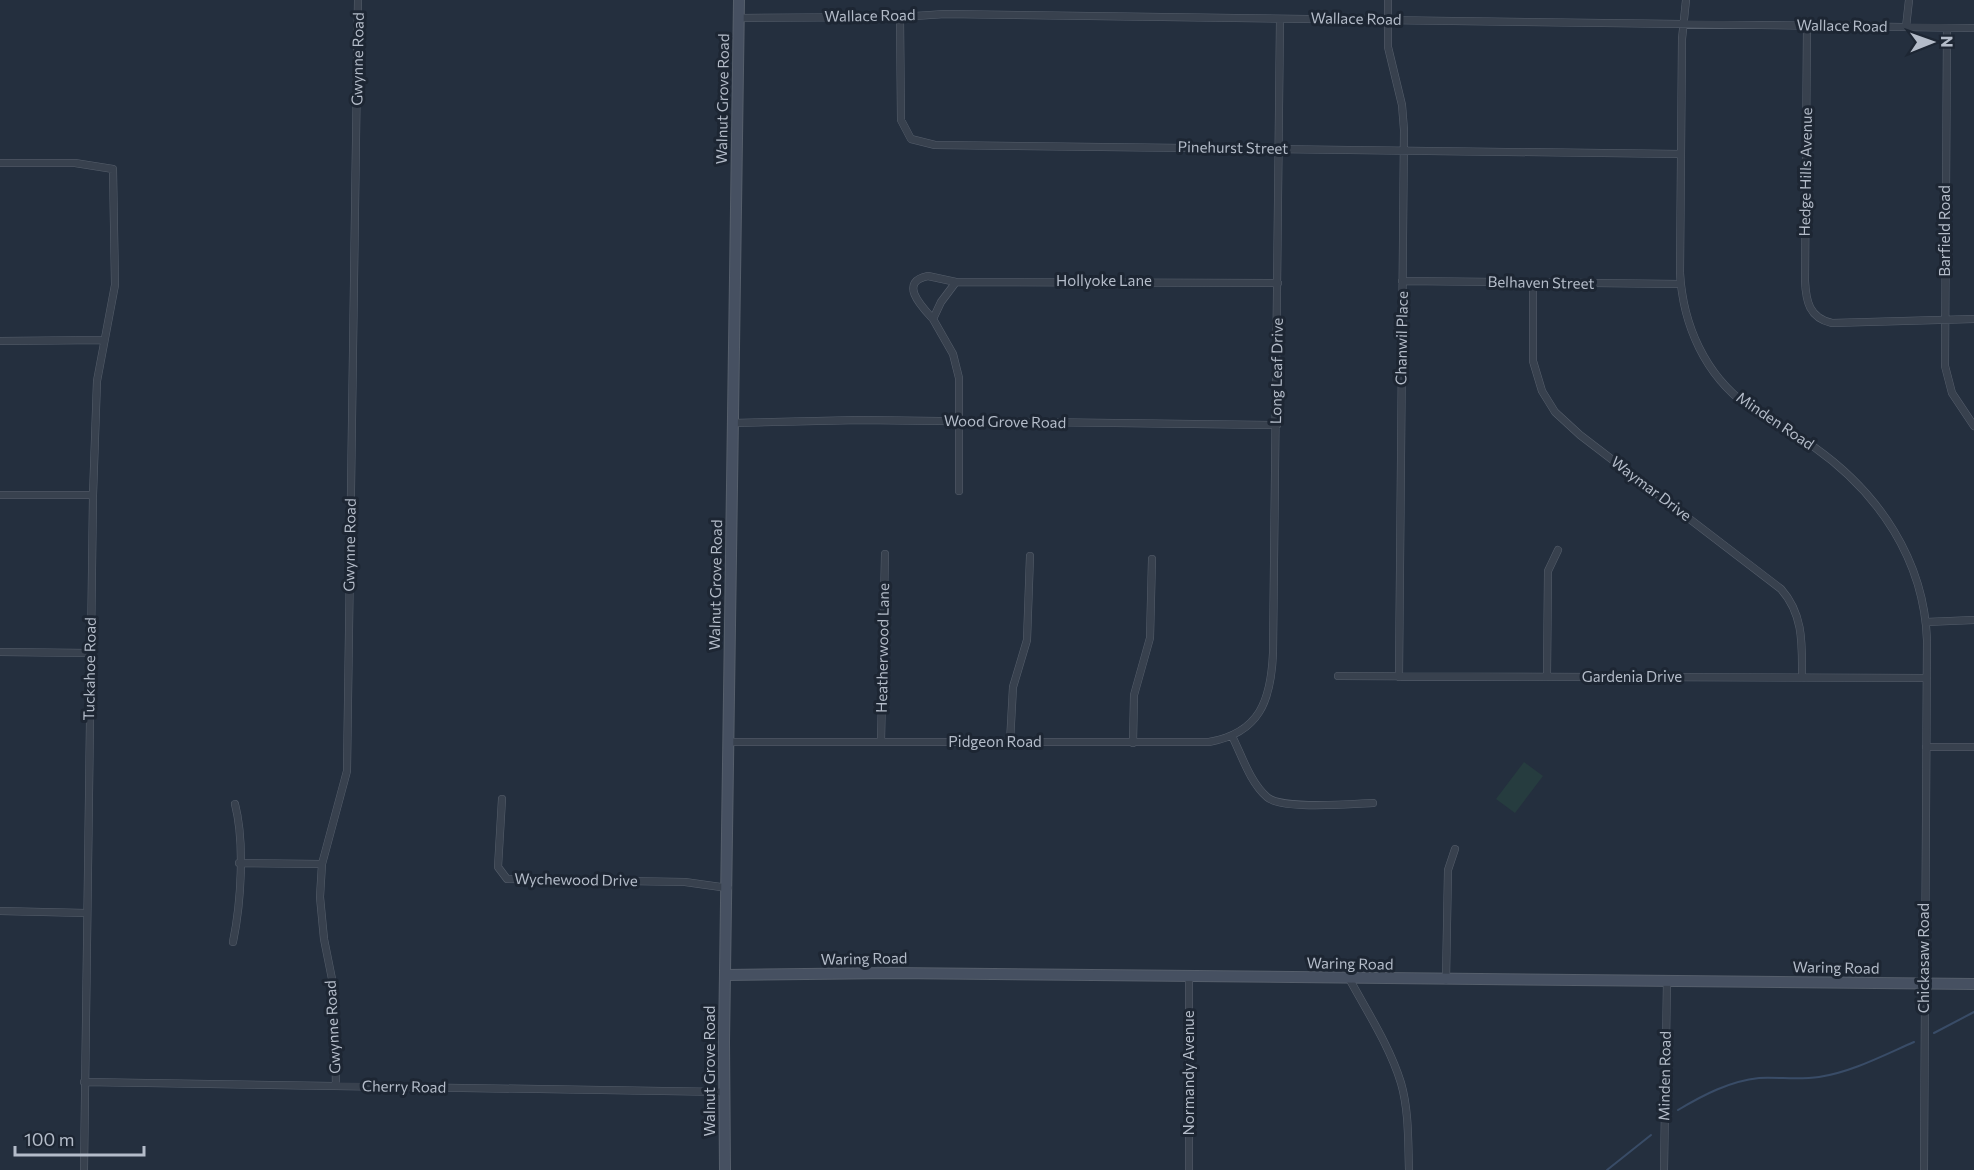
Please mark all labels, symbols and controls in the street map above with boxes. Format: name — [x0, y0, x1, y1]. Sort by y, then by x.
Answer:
street label: Wallace Road — [824, 5, 916, 25]
street label: Wallace Road — [1310, 8, 1402, 28]
street label: Gwynne Road — [347, 12, 367, 106]
north arrow — [1902, 12, 1962, 72]
street label: Wallace Road — [1796, 15, 1888, 35]
street label: Walnut Grove Road — [712, 33, 732, 165]
text: N — [1938, 36, 1957, 48]
street label: Hedge Hills Avenue — [1795, 107, 1815, 237]
street label: Pinehurst Street — [1178, 137, 1289, 157]
street label: Barfield Road — [1935, 185, 1953, 277]
street label: Hollyoke Lane — [1056, 271, 1152, 289]
street label: Belhaven Street — [1487, 272, 1595, 292]
street label: Chanwil Place — [1391, 291, 1411, 385]
street label: Long Leaf Drive — [1266, 317, 1286, 424]
street label: Minden Road — [1733, 388, 1818, 453]
street label: Wood Grove Road — [944, 411, 1066, 431]
street label: Waymar Drive — [1608, 452, 1695, 524]
street label: Gwynne Road — [339, 498, 359, 592]
street label: Walnut Grove Road — [705, 519, 725, 651]
street label: Heatherwood Lane — [872, 583, 892, 713]
street label: Tuckahoe Road — [79, 617, 99, 721]
street label: Gardenia Drive — [1582, 667, 1682, 685]
street label: Pidgeon Road — [948, 732, 1042, 750]
street label: Wychewood Drive — [514, 869, 638, 889]
street label: Chickasaw Road — [1914, 903, 1932, 1013]
street label: Waring Road — [820, 948, 908, 968]
street label: Waring Road — [1306, 953, 1394, 973]
street label: Waring Road — [1792, 957, 1880, 977]
street label: Gwynne Road — [321, 980, 343, 1074]
street label: Walnut Grove Road — [700, 1006, 718, 1136]
street label: Normandy Avenue — [1179, 1010, 1197, 1136]
street label: Minden Road — [1654, 1031, 1674, 1121]
street label: Cherry Road — [362, 1076, 446, 1096]
scale bar — [15, 1119, 144, 1157]
text: 100 m — [24, 1128, 74, 1150]

